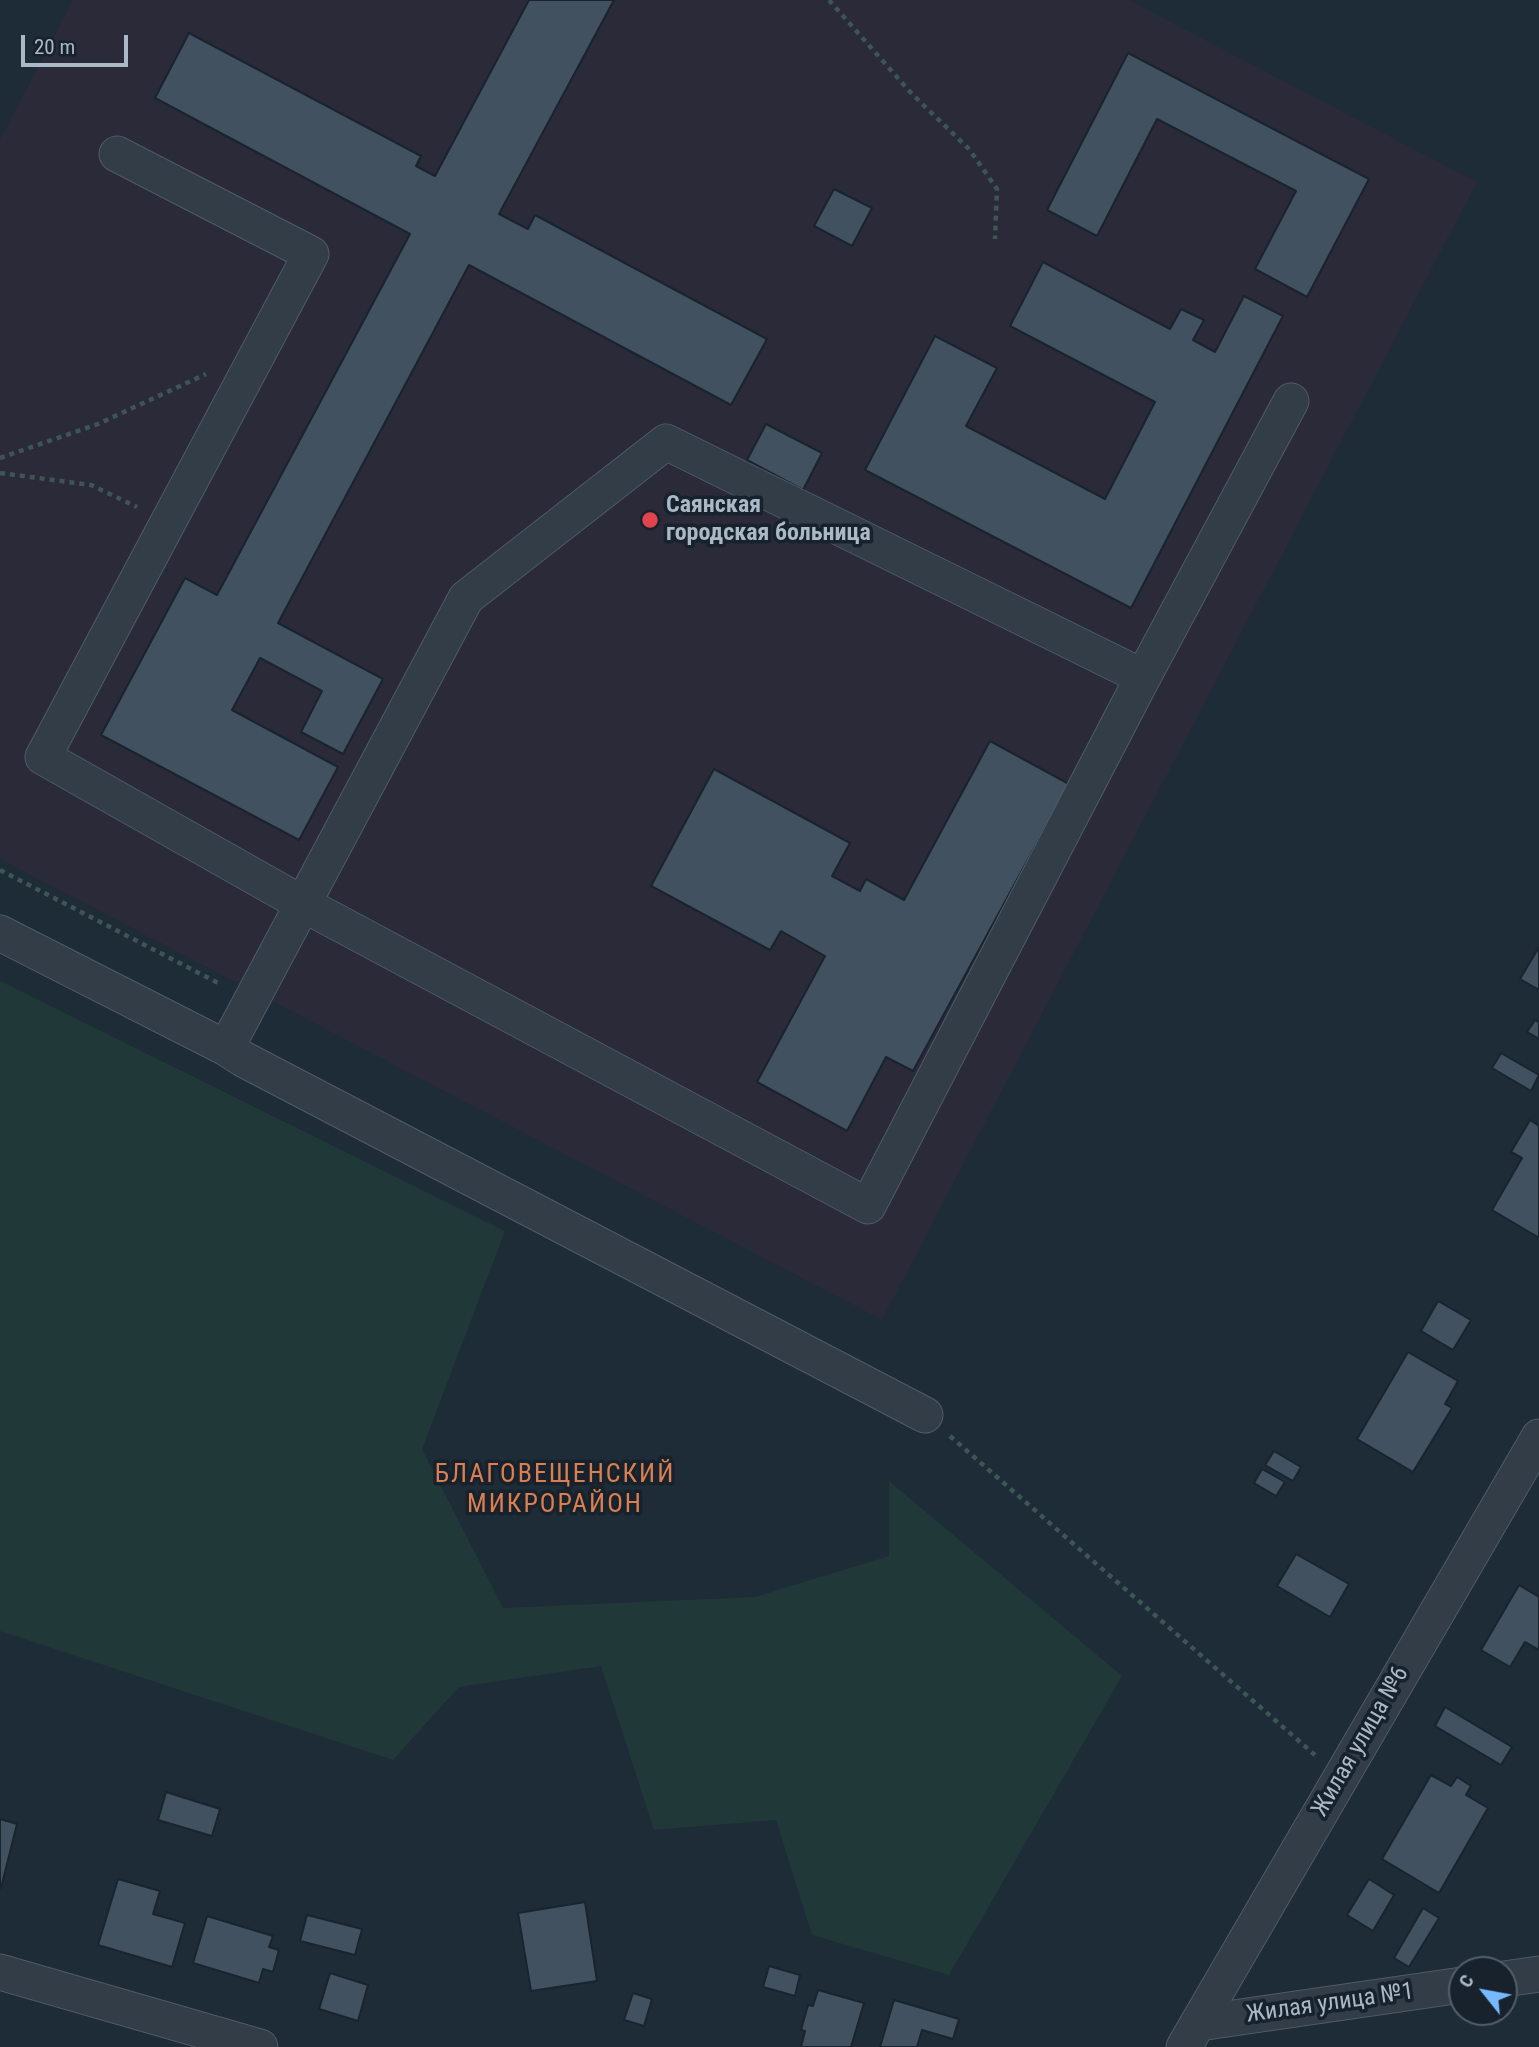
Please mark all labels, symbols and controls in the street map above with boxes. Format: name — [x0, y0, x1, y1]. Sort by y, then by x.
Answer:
scale bar — [24, 21, 131, 65]
text: 20 m — [34, 35, 75, 59]
place label: Саянская городская больница — [666, 492, 871, 548]
marker: Саянская городская больница — [640, 510, 660, 530]
district label: БЛАГОВЕЩЕНСКИЙ МИКРОРАЙОН — [436, 1459, 674, 1520]
street label: Жилая улица №6 — [1306, 1662, 1416, 1822]
north arrow — [1448, 1956, 1518, 2026]
text: С — [1454, 1970, 1479, 1992]
street label: Жилая улица №1 — [1244, 1978, 1416, 2030]

